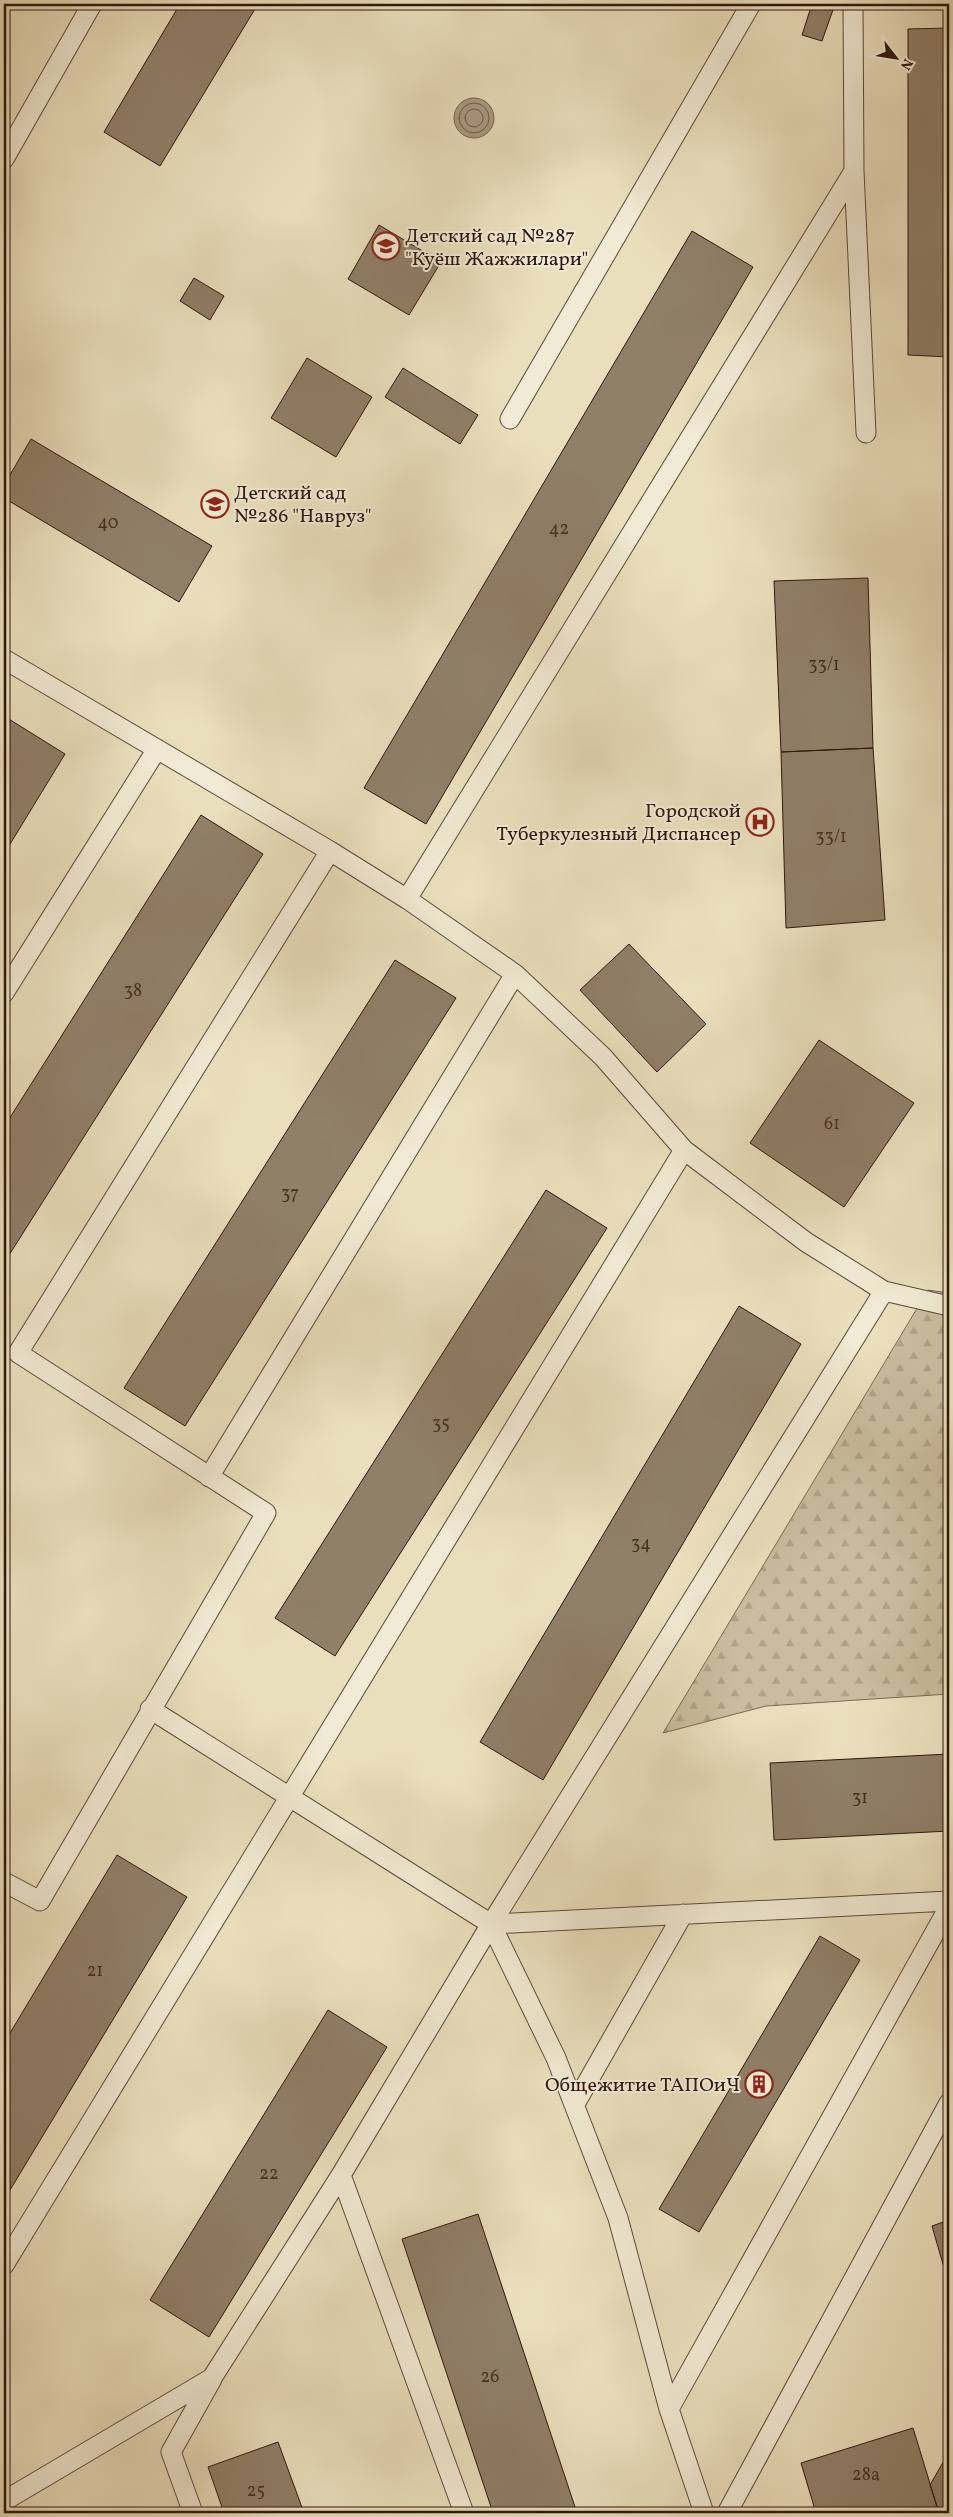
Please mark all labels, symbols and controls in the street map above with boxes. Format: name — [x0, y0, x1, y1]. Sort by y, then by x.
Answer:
north arrow — [870, 32, 920, 82]
text: N — [895, 55, 917, 73]
place label: Детский сад №287 "Куёш Жажжилари" — [405, 223, 588, 274]
school or university icon: Детский сад №287 "Куёш Жажжилари" — [371, 231, 401, 261]
place label: Детский сад №286 "Навруз" — [234, 480, 372, 531]
school or university icon: Детский сад №286 "Навруз" — [200, 489, 230, 519]
house number: 40 — [97, 511, 119, 536]
house number: 42 — [549, 517, 569, 542]
house number: 33/1 — [808, 653, 840, 678]
place label: Городской Туберкулезный Диспансер — [496, 798, 741, 849]
hospital icon: Городской Туберкулезный Диспансер — [745, 807, 775, 837]
house number: 33/1 — [815, 825, 847, 850]
house number: 38 — [124, 979, 142, 1004]
house number: 61 — [824, 1112, 840, 1137]
house number: 37 — [281, 1182, 299, 1207]
house number: 35 — [432, 1412, 450, 1437]
house number: 34 — [631, 1532, 651, 1557]
house number: 31 — [852, 1786, 868, 1811]
house number: 21 — [87, 1959, 103, 1984]
building icon: Общежитие ТАПОиЧ — [744, 2069, 774, 2099]
place label: Общежитие ТАПОиЧ — [545, 2072, 740, 2100]
house number: 22 — [259, 2162, 279, 2187]
house number: 26 — [481, 2365, 499, 2390]
house number: 28а — [852, 2463, 880, 2488]
house number: 25 — [247, 2479, 265, 2504]

